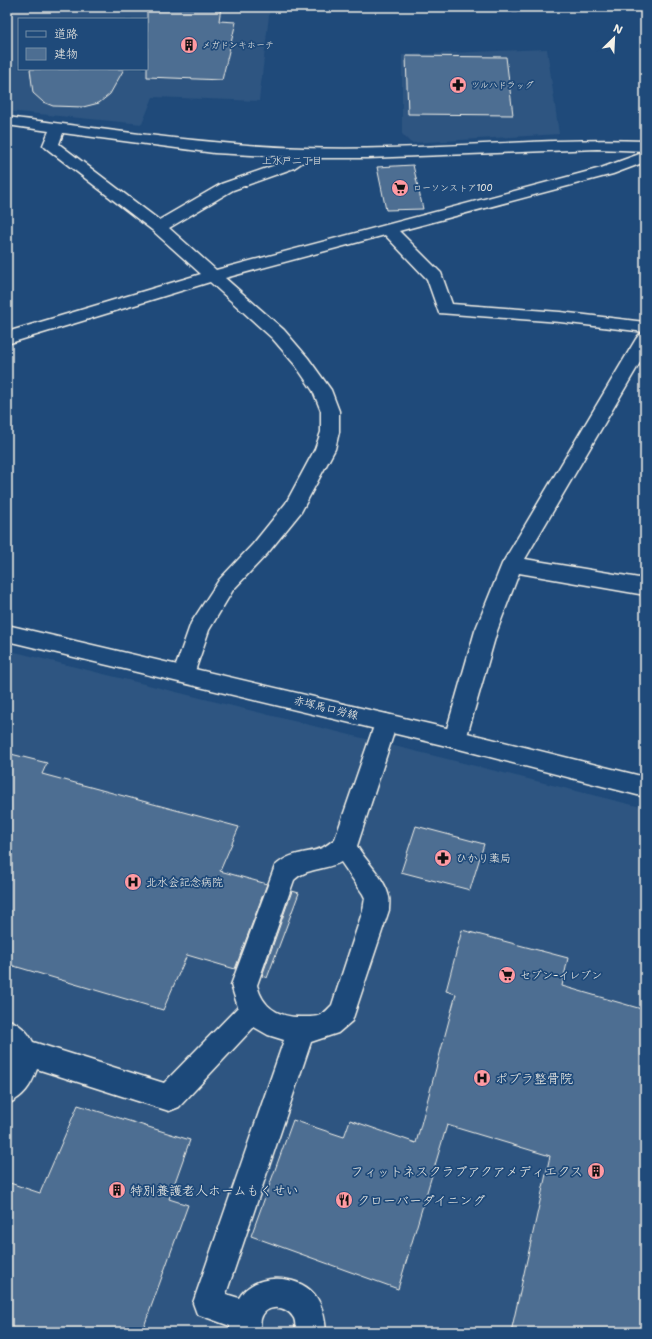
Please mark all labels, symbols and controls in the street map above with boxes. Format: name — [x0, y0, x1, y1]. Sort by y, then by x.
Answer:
legend — [18, 18, 148, 70]
north arrow — [594, 18, 634, 58]
text: N — [611, 21, 625, 38]
text: 道路 — [54, 26, 78, 42]
building icon: メガドンキホーテ — [179, 35, 199, 55]
place label: メガドンキホーテ — [202, 39, 274, 51]
text: 建物 — [54, 46, 78, 62]
pharmacy icon: ツルハドラッグ — [448, 75, 468, 95]
place label: ツルハドラッグ — [471, 79, 534, 91]
district label: 上水戸二丁目 — [262, 154, 322, 167]
supermarket icon: ローソンストア100 — [390, 178, 410, 198]
place label: ローソンストア100 — [413, 182, 493, 194]
street label: 赤塚馬口労線 — [292, 693, 360, 723]
pharmacy icon: ひかり薬局 — [433, 848, 453, 868]
place label: ひかり薬局 — [456, 851, 511, 866]
hospital icon: 北水会記念病院 — [123, 872, 143, 892]
place label: 北水会記念病院 — [146, 875, 223, 890]
supermarket icon: セブン-イレブン — [497, 965, 517, 985]
place label: セブン-イレブン — [520, 968, 602, 983]
hospital icon: ポプラ整骨院 — [472, 1068, 492, 1088]
place label: ポプラ整骨院 — [495, 1070, 573, 1087]
building icon: フィットネスクラブアクアメディエクス — [586, 1161, 606, 1181]
place label: フィットネスクラブアクアメディエクス — [351, 1163, 583, 1180]
building icon: 特別養護老人ホームもくせい — [107, 1180, 127, 1200]
place label: 特別養護老人ホームもくせい — [130, 1182, 298, 1199]
restaurant icon: クローバーダイニング — [334, 1190, 354, 1210]
place label: クローバーダイニング — [357, 1192, 485, 1209]

